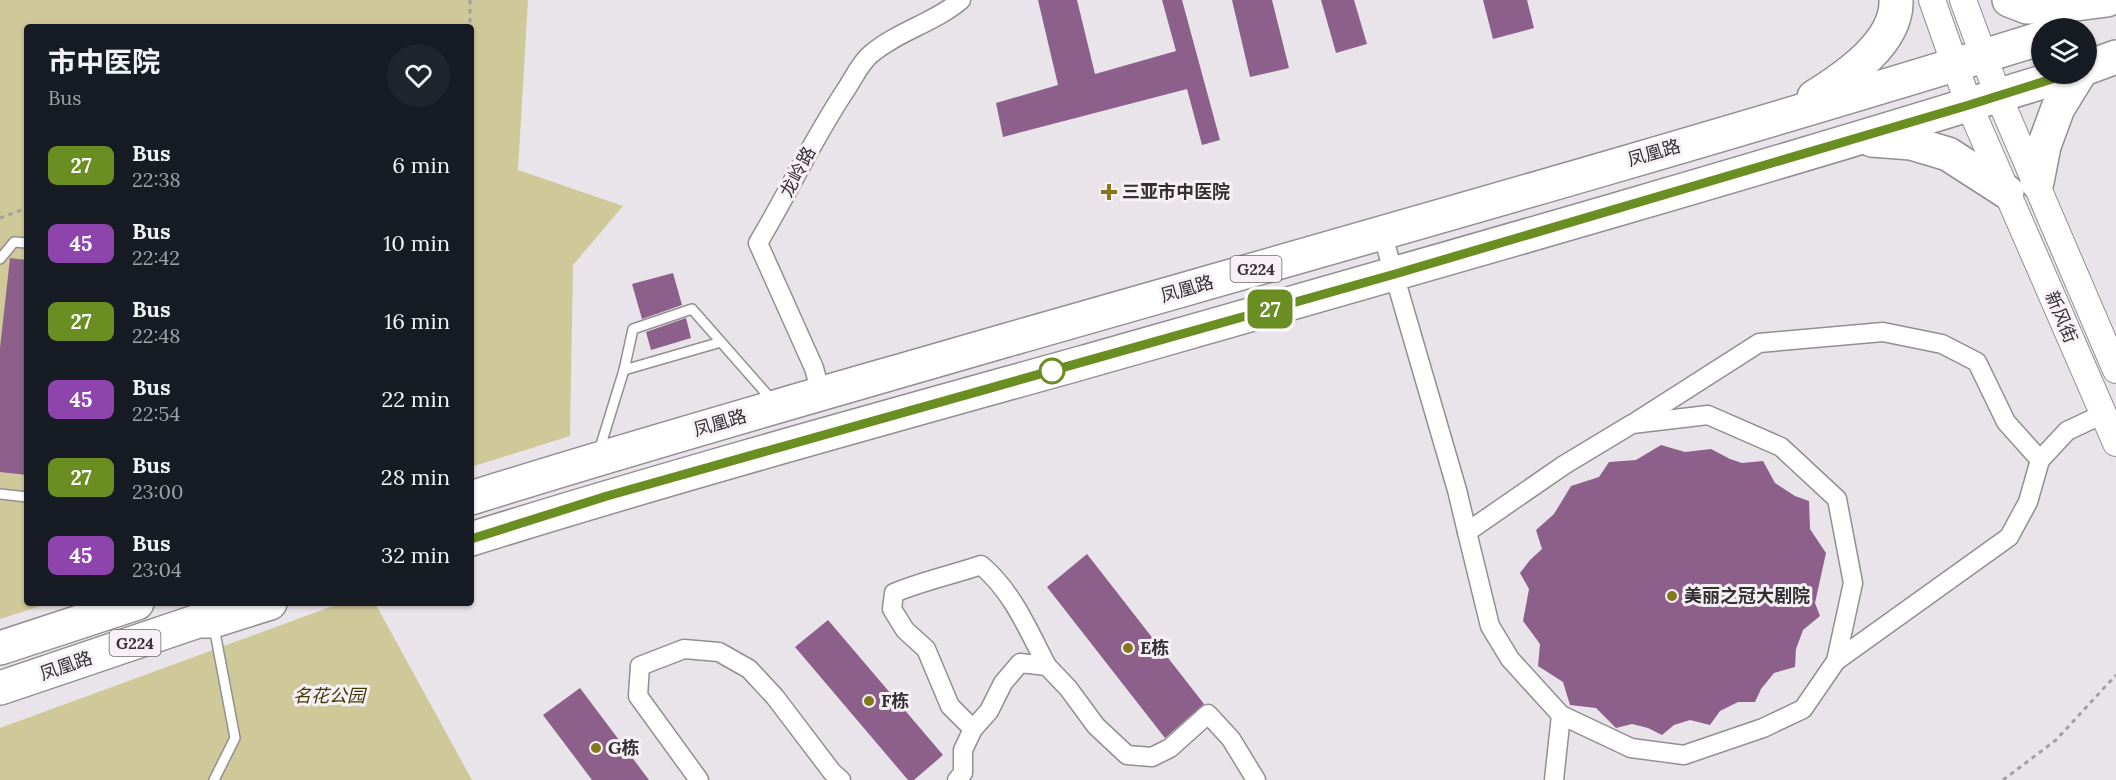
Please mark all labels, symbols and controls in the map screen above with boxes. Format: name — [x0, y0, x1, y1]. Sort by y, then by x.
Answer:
map controls — [2031, 18, 2097, 84]
button: layers — [2031, 18, 2097, 84]
text: 市中医院 — [48, 44, 160, 80]
button: heart — [387, 44, 450, 107]
text: Bus — [48, 85, 82, 110]
street label: 凤凰路 — [1625, 134, 1683, 171]
text: Bus — [132, 139, 171, 167]
street label: 龙岭路 — [775, 143, 820, 201]
text: 6 min — [392, 151, 450, 179]
text: 27 — [70, 152, 92, 179]
text: 22:38 — [132, 167, 181, 192]
place label: 三亚市中医院 — [1122, 180, 1230, 203]
marker: 三亚市中医院 — [1100, 183, 1118, 201]
text: Bus — [132, 217, 171, 245]
text: 10 min — [383, 229, 450, 257]
text: 45 — [70, 230, 92, 257]
text: 22:42 — [132, 245, 180, 270]
road number: G224 — [1230, 256, 1282, 282]
street label: 凤凰路 — [1158, 270, 1216, 307]
street label: 新风街 — [2040, 287, 2083, 346]
line badge: 27 — [1243, 290, 1297, 328]
text: Bus — [132, 295, 171, 323]
text: 27 — [1259, 296, 1281, 323]
text: 16 min — [384, 307, 450, 335]
text: 27 — [70, 308, 92, 335]
text: 22:48 — [132, 323, 181, 348]
unlabelled marker — [1039, 358, 1065, 384]
text: Bus — [132, 373, 171, 401]
text: 22 min — [381, 385, 450, 413]
text: 45 — [70, 386, 92, 413]
text: 22:54 — [132, 401, 180, 426]
street label: 凤凰路 — [691, 404, 749, 441]
text: Bus — [132, 451, 171, 479]
text: 28 min — [381, 463, 450, 491]
text: 27 — [70, 464, 92, 491]
text: 23:00 — [132, 479, 183, 504]
text: Bus — [132, 529, 171, 557]
text: 32 min — [381, 541, 450, 569]
text: 45 — [70, 542, 92, 569]
text: 23:04 — [132, 557, 182, 582]
place label: 美丽之冠大剧院 — [1684, 584, 1810, 607]
marker: 美丽之冠大剧院 — [1665, 589, 1679, 603]
road number: G224 — [110, 630, 160, 656]
place label: E栋 — [1140, 636, 1169, 659]
marker: E栋 — [1121, 641, 1135, 655]
street label: 凤凰路 — [37, 646, 95, 685]
park label: 名花公园 — [293, 684, 368, 707]
place label: F栋 — [881, 689, 909, 712]
marker: F栋 — [862, 694, 876, 708]
place label: G栋 — [608, 736, 640, 759]
marker: G栋 — [589, 741, 603, 755]

